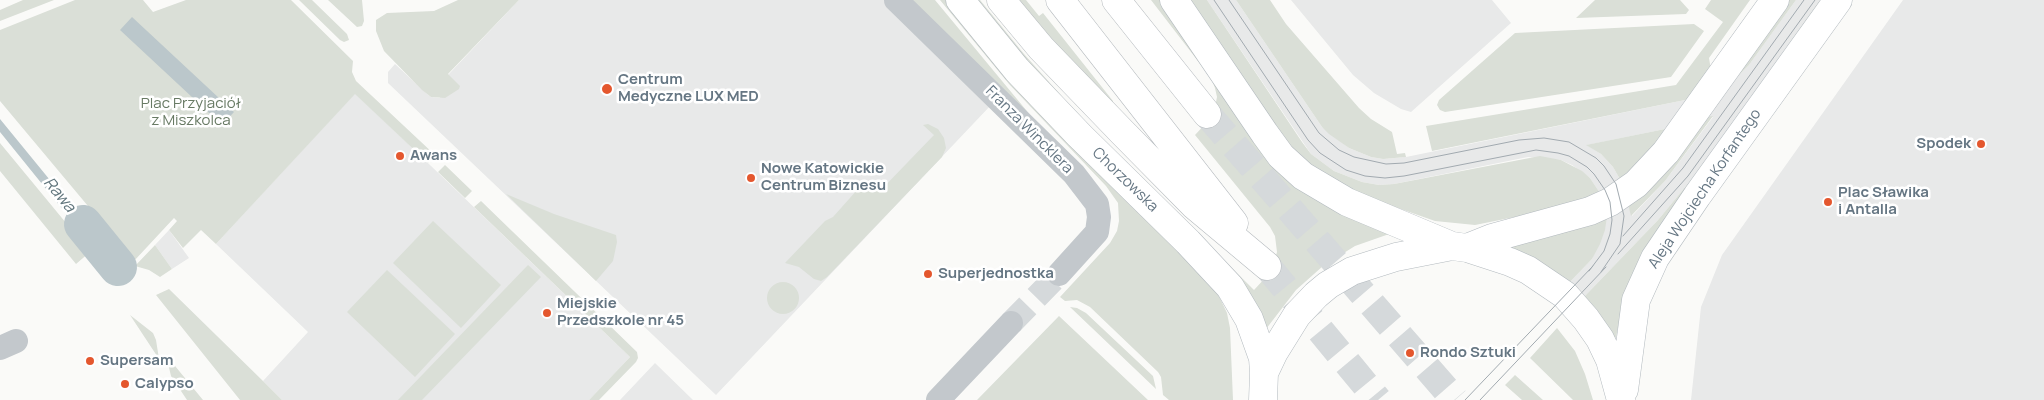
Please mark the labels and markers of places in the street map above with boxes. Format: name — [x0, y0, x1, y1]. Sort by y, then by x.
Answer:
place label: Centrum Medyczne LUX MED — [618, 71, 759, 106]
marker: Centrum Medyczne LUX MED — [600, 82, 614, 96]
place label: Spodek — [1916, 135, 1971, 153]
marker: Spodek — [1975, 138, 1987, 150]
place label: Awans — [410, 147, 457, 165]
marker: Awans — [394, 150, 406, 162]
place label: Nowe Katowickie Centrum Biznesu — [761, 160, 886, 195]
marker: Nowe Katowickie Centrum Biznesu — [745, 172, 757, 184]
place label: Plac Sławika i Antalla — [1838, 184, 1929, 219]
marker: Plac Sławika i Antalla — [1822, 196, 1834, 208]
place label: Superjednostka — [938, 265, 1054, 283]
marker: Superjednostka — [922, 268, 934, 280]
place label: Miejskie Przedszkole nr 45 — [557, 295, 684, 330]
marker: Miejskie Przedszkole nr 45 — [541, 307, 553, 319]
place label: Rondo Sztuki — [1420, 344, 1516, 362]
marker: Rondo Sztuki — [1404, 347, 1416, 359]
place label: Supersam — [100, 352, 173, 370]
marker: Supersam — [84, 355, 96, 367]
place label: Calypso — [135, 375, 194, 393]
marker: Calypso — [119, 378, 131, 390]

